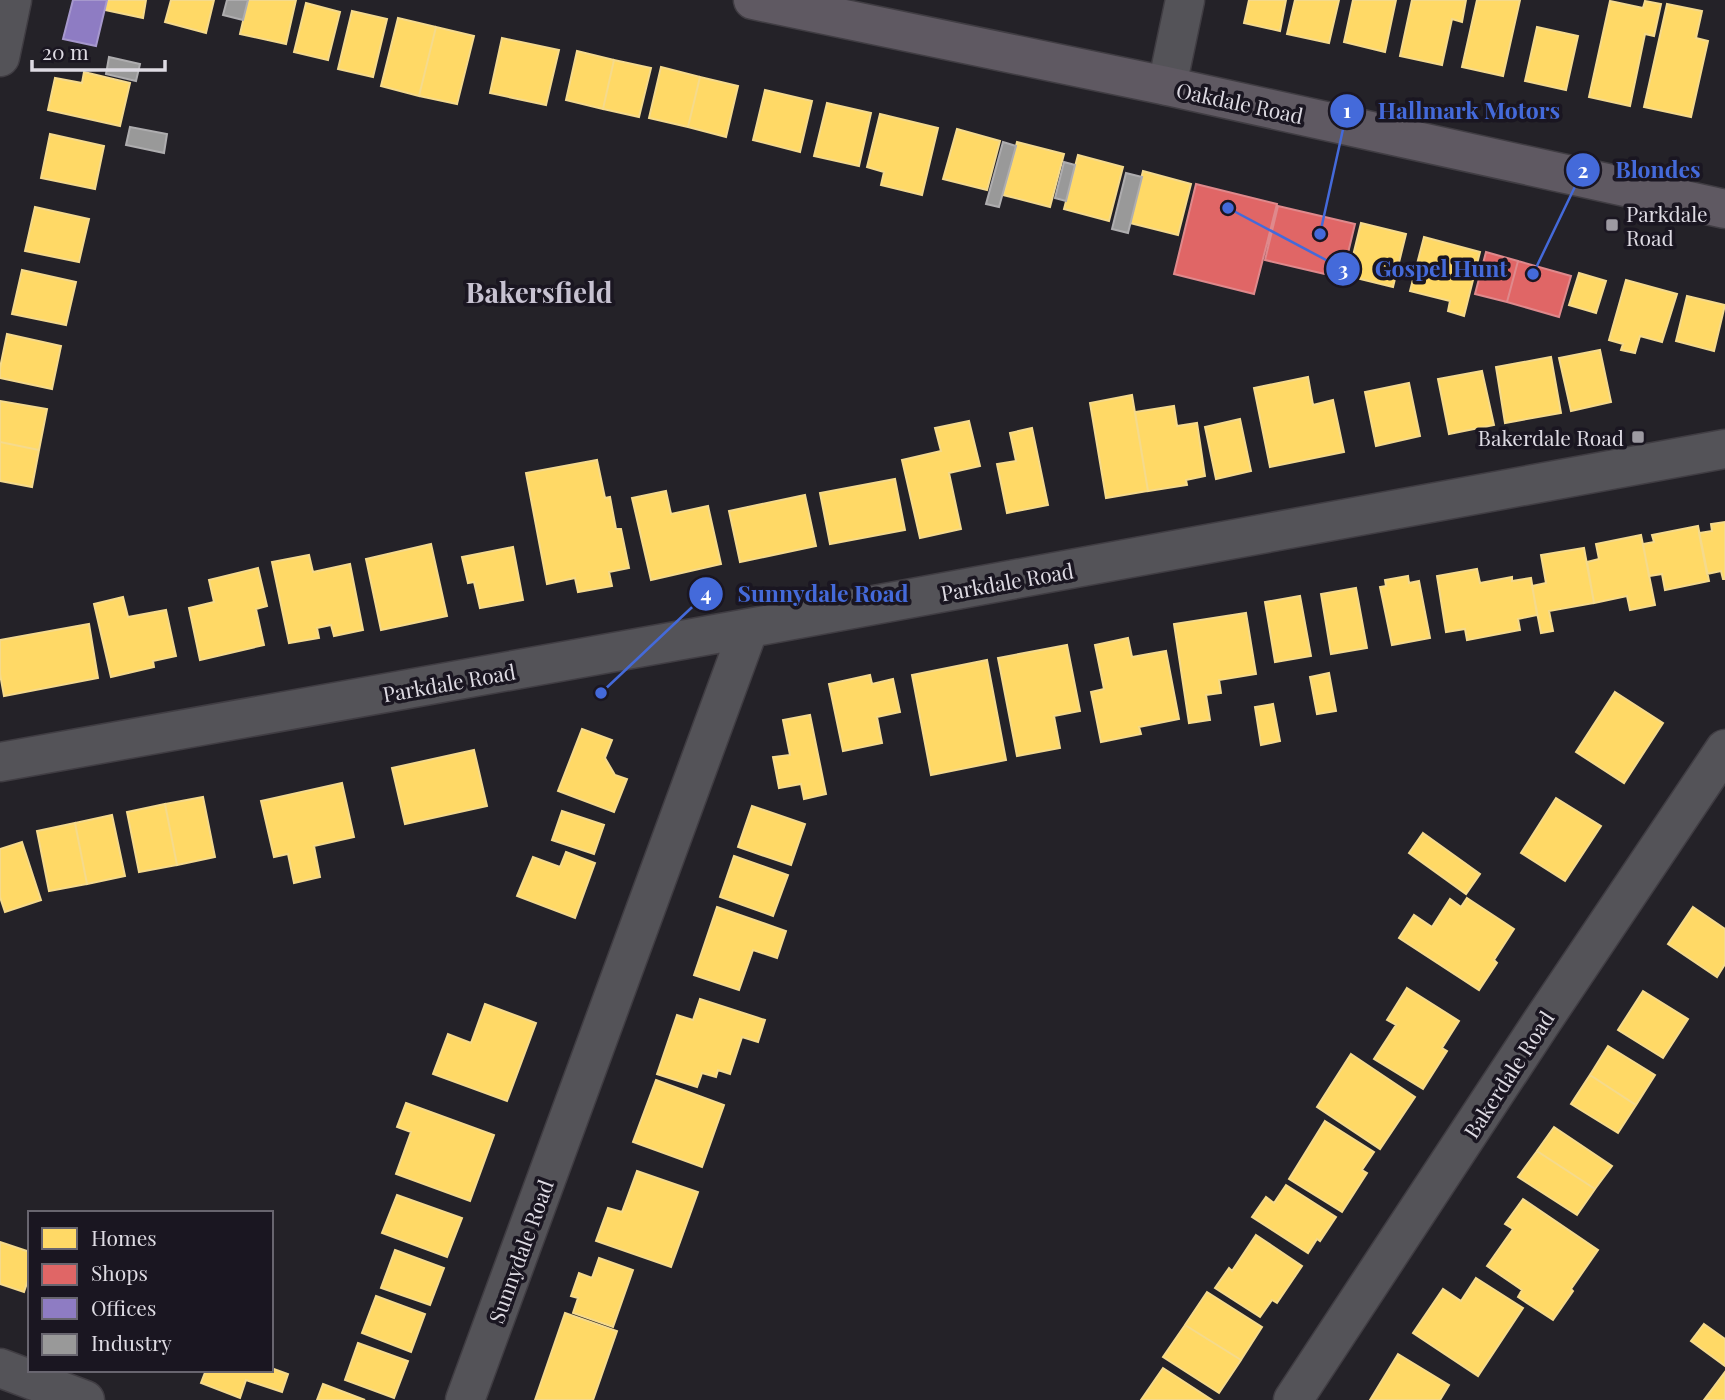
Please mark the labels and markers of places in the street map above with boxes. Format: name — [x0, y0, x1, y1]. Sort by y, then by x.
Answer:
callout: Hallmark Motors — [1329, 89, 1575, 133]
callout: Blondes — [1566, 148, 1714, 192]
place label: Parkdale Road — [1626, 199, 1708, 251]
marker: Parkdale Road — [1604, 217, 1620, 233]
callout: Gospel Hunt — [1325, 247, 1521, 291]
place label: Bakerdale Road — [1478, 423, 1624, 451]
marker: Bakerdale Road — [1630, 429, 1646, 445]
callout: Sunnydale Road — [688, 572, 922, 616]

